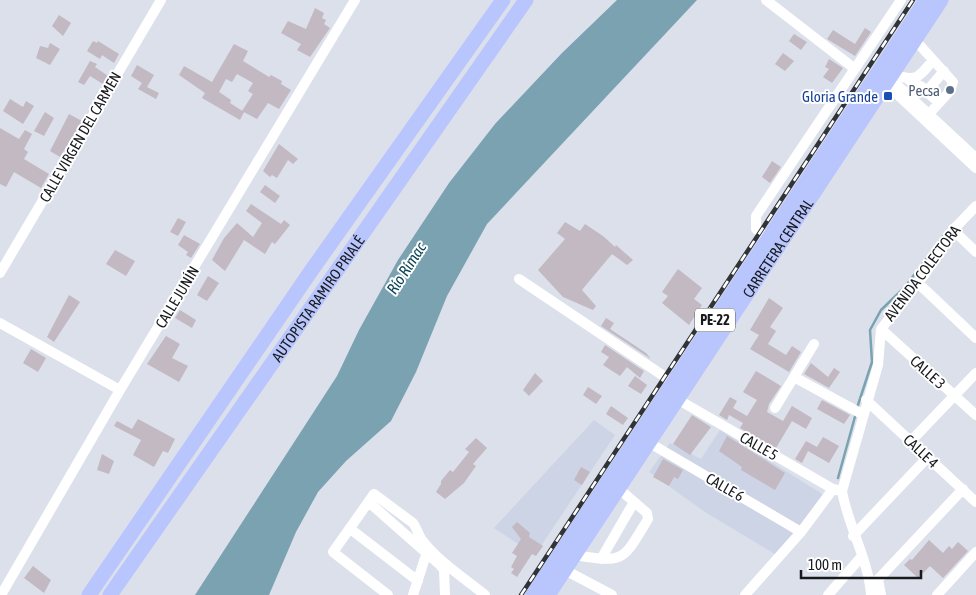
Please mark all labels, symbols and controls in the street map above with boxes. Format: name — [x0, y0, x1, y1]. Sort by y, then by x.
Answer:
street label: CALLE VIRGEN DEL CARMEN — [36, 69, 124, 205]
place label: Pecsa — [908, 82, 940, 99]
marker: Pecsa — [944, 84, 956, 96]
place label: Gloria Grande — [802, 88, 878, 105]
marker: Gloria Grande — [882, 90, 894, 102]
street label: CARRETERA CENTRAL — [739, 195, 816, 300]
street label: AVENIDA COLECTORA — [881, 221, 964, 324]
street label: AUTOPISTA RAMIRO PRIALÉ — [268, 232, 368, 364]
water label: Río Rímac — [383, 238, 430, 297]
street label: CALLE JUNÍN — [152, 263, 202, 331]
road number: PE-22 — [695, 308, 735, 332]
street label: CALLE 3 — [907, 352, 949, 392]
street label: CALLE 5 — [737, 428, 781, 464]
street label: CALLE 4 — [900, 431, 942, 471]
street label: CALLE 6 — [703, 469, 747, 505]
scale bar — [801, 548, 921, 580]
text: 100 m — [808, 556, 842, 573]

